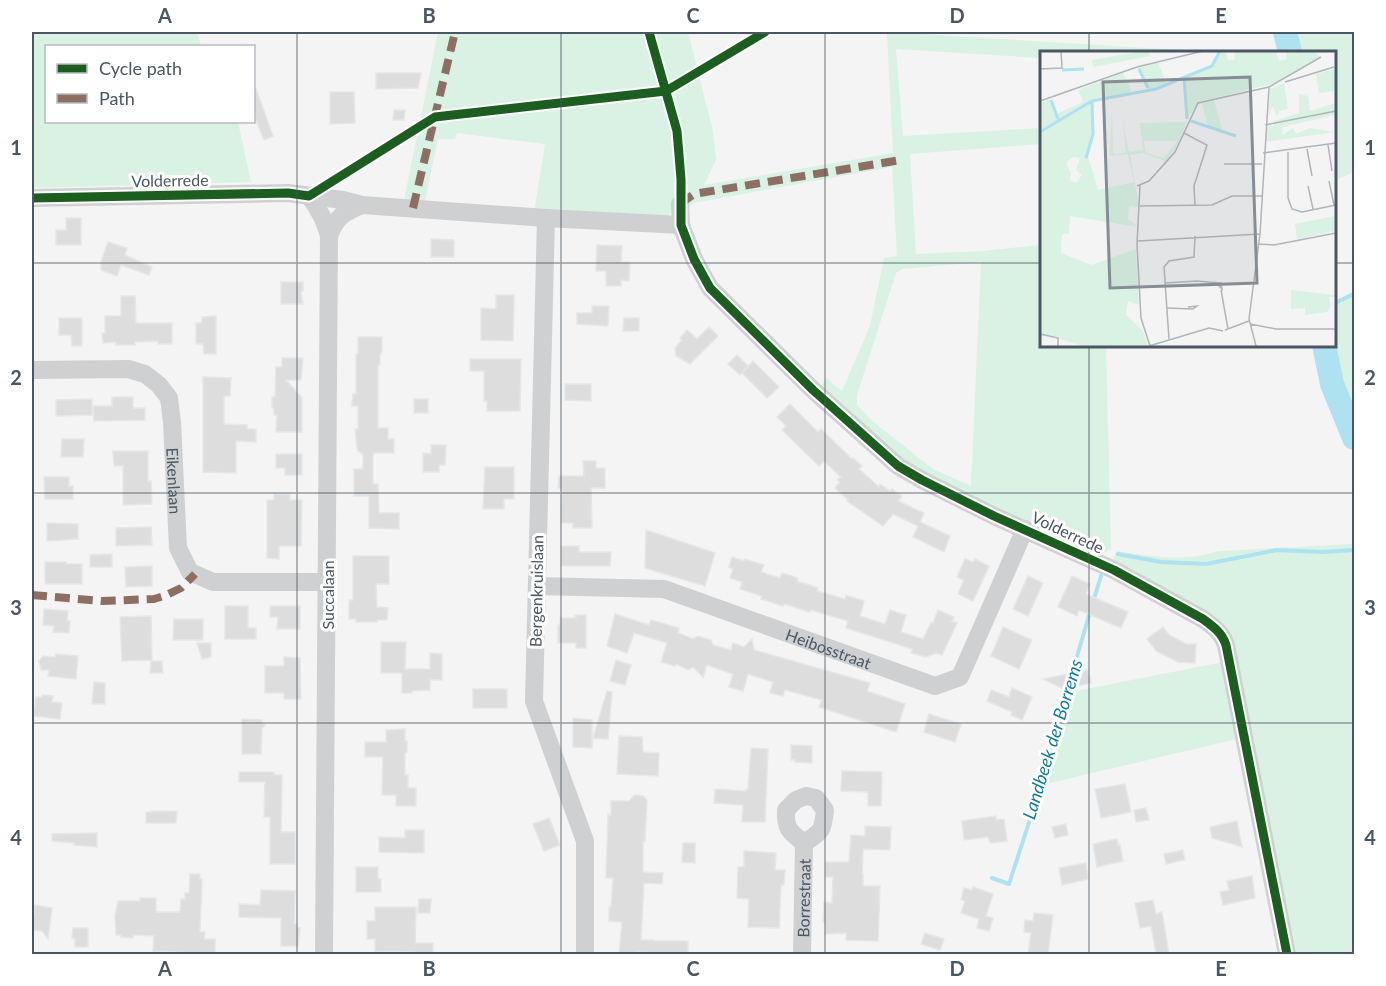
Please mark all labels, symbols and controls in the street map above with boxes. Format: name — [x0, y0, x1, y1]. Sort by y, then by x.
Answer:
text: A — [157, 3, 172, 27]
text: B — [422, 3, 436, 27]
text: C — [686, 3, 700, 27]
text: D — [949, 3, 965, 27]
text: E — [1215, 3, 1227, 27]
legend — [45, 45, 255, 123]
inset map — [1040, 51, 1335, 346]
text: Cycle path — [99, 57, 182, 79]
text: Path — [99, 87, 135, 109]
text: 1 — [10, 135, 22, 159]
text: 1 — [1364, 135, 1376, 159]
street label: Volderrede — [131, 170, 209, 190]
text: 2 — [10, 365, 22, 389]
text: 2 — [1364, 365, 1376, 389]
street label: Eikenlaan — [164, 447, 186, 515]
street label: Volderrede — [1029, 507, 1107, 557]
street label: Bergenkruislaan — [526, 535, 546, 647]
street label: Succalaan — [318, 560, 337, 630]
text: 3 — [10, 595, 22, 619]
text: 3 — [1364, 595, 1376, 619]
street label: Heibosstraat — [784, 624, 874, 672]
water label: Landbeek der Borrems — [1017, 656, 1087, 822]
text: 4 — [10, 825, 22, 849]
text: 4 — [1364, 825, 1376, 849]
street label: Borrestraat — [793, 858, 813, 938]
text: A — [157, 956, 172, 980]
text: B — [422, 956, 436, 980]
text: C — [686, 956, 700, 980]
text: D — [949, 956, 965, 980]
text: E — [1215, 956, 1227, 980]

